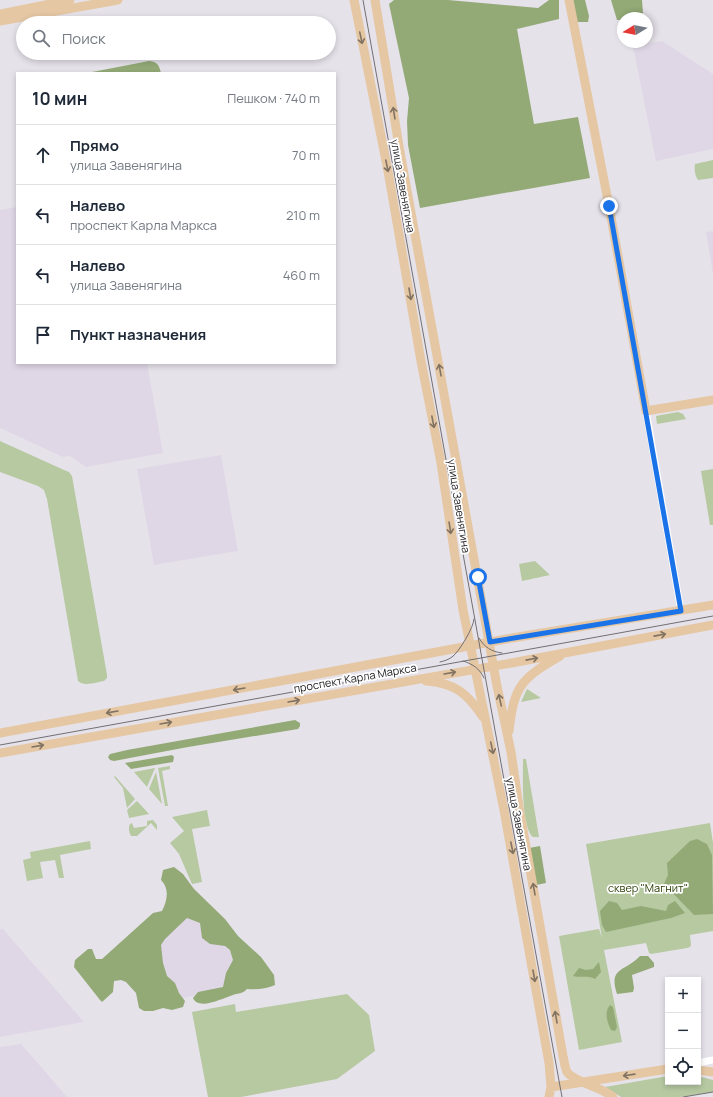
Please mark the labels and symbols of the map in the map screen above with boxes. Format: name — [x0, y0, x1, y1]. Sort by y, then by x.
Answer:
north arrow — [617, 12, 653, 48]
one-way arrow — [358, 31, 366, 44]
one-way arrow — [389, 107, 397, 120]
street label: улица Завенягина — [388, 138, 419, 234]
one-way arrow — [384, 159, 392, 172]
route end — [600, 197, 618, 215]
one-way arrow — [406, 287, 414, 300]
one-way arrow — [436, 363, 444, 376]
one-way arrow — [429, 415, 437, 428]
street label: улица Завенягина — [445, 458, 474, 554]
one-way arrow — [446, 522, 454, 535]
route start — [469, 568, 487, 586]
one-way arrow — [653, 630, 666, 638]
one-way arrow — [525, 654, 538, 662]
street label: проспект Карла Маркса — [292, 659, 417, 696]
one-way arrow — [443, 669, 456, 677]
one-way arrow — [233, 685, 246, 693]
one-way arrow — [496, 694, 504, 707]
one-way arrow — [288, 697, 301, 705]
one-way arrow — [105, 709, 118, 717]
one-way arrow — [160, 719, 173, 727]
one-way arrow — [488, 741, 496, 754]
one-way arrow — [31, 742, 44, 750]
street label: улица Завенягина — [503, 776, 536, 872]
one-way arrow — [508, 842, 516, 855]
park label: сквер "Магнит" — [608, 880, 688, 895]
one-way arrow — [529, 883, 537, 896]
one-way arrow — [530, 970, 538, 983]
one-way arrow — [552, 1011, 560, 1024]
one-way arrow — [623, 1071, 636, 1079]

